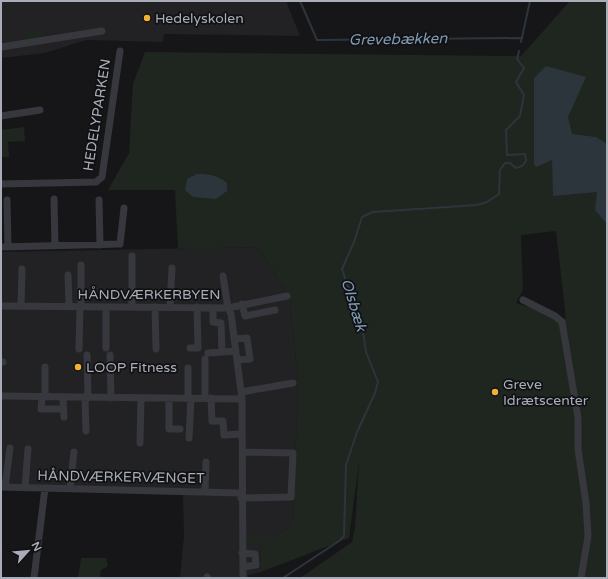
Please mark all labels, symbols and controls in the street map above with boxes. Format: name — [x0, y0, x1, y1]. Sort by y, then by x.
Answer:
place label: Hedelyskolen — [155, 10, 244, 27]
marker: Hedelyskolen — [142, 13, 152, 23]
water label: Grevebækken — [349, 29, 448, 49]
street label: HEDELYPARKEN — [80, 58, 114, 172]
water label: Olsbæk — [337, 276, 371, 335]
street label: HÅNDVÆRKERBYEN — [78, 286, 220, 303]
place label: LOOP Fitness — [86, 359, 177, 376]
marker: LOOP Fitness — [73, 362, 83, 372]
place label: Greve Idrætscenter — [503, 376, 589, 409]
marker: Greve Idrætscenter — [490, 387, 500, 397]
street label: HÅNDVÆRKERVÆNGET — [37, 467, 205, 487]
north arrow — [8, 531, 48, 571]
text: N — [29, 540, 44, 554]

